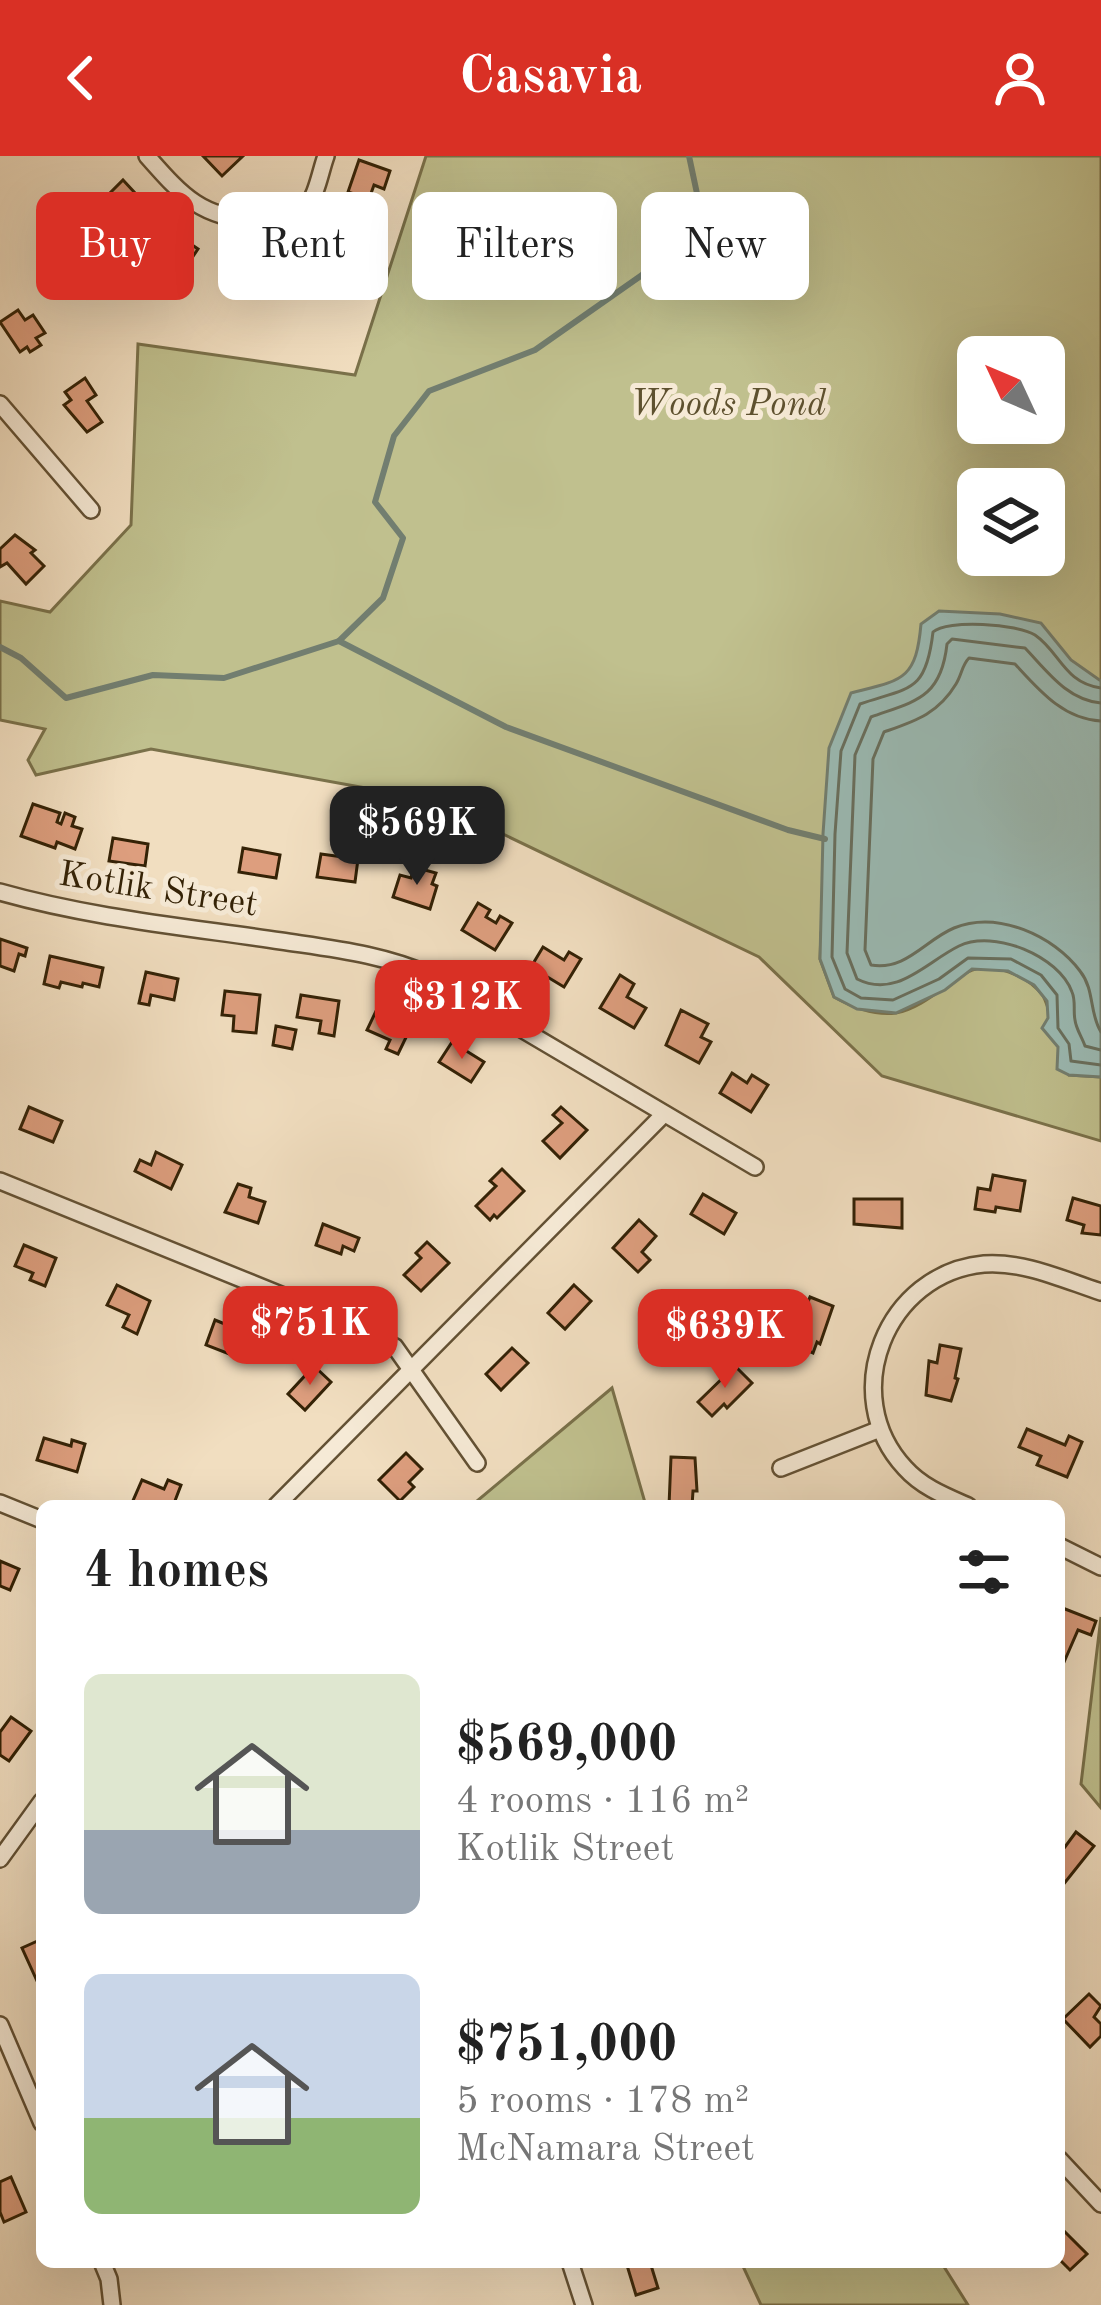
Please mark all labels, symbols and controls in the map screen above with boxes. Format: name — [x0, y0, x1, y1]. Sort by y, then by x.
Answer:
icon: back — [48, 45, 114, 111]
icon: person — [987, 45, 1053, 111]
text: Casavia — [459, 51, 642, 105]
chip: Buy — [36, 192, 194, 300]
chip: Rent — [218, 192, 388, 300]
chip: Filters — [412, 192, 617, 300]
chip: New — [641, 192, 809, 300]
north arrow — [957, 336, 1065, 444]
map controls — [957, 336, 1065, 576]
park label: Woods Pond — [630, 388, 827, 424]
button: layers — [957, 468, 1065, 576]
pin: $569K — [333, 786, 501, 888]
text: $569K — [357, 805, 477, 844]
street label: Kotlik Street — [56, 857, 260, 925]
pin: $312K — [378, 960, 546, 1062]
text: $312K — [402, 979, 522, 1018]
pin: $751K — [226, 1286, 394, 1388]
pin: $639K — [641, 1289, 809, 1391]
text: $751K — [250, 1305, 370, 1344]
text: $639K — [665, 1308, 785, 1347]
icon: filters — [951, 1539, 1017, 1605]
text: 4 homes — [84, 1547, 269, 1598]
text: $569,000 — [456, 1721, 677, 1772]
icon: home — [180, 1722, 324, 1866]
text: 4 rooms · 116 m² — [456, 1782, 749, 1821]
text: Kotlik Street — [456, 1830, 674, 1869]
text: $751,000 — [456, 2021, 677, 2072]
icon: home — [180, 2022, 324, 2166]
text: 5 rooms · 178 m² — [456, 2082, 749, 2121]
text: McNamara Street — [456, 2130, 755, 2169]

